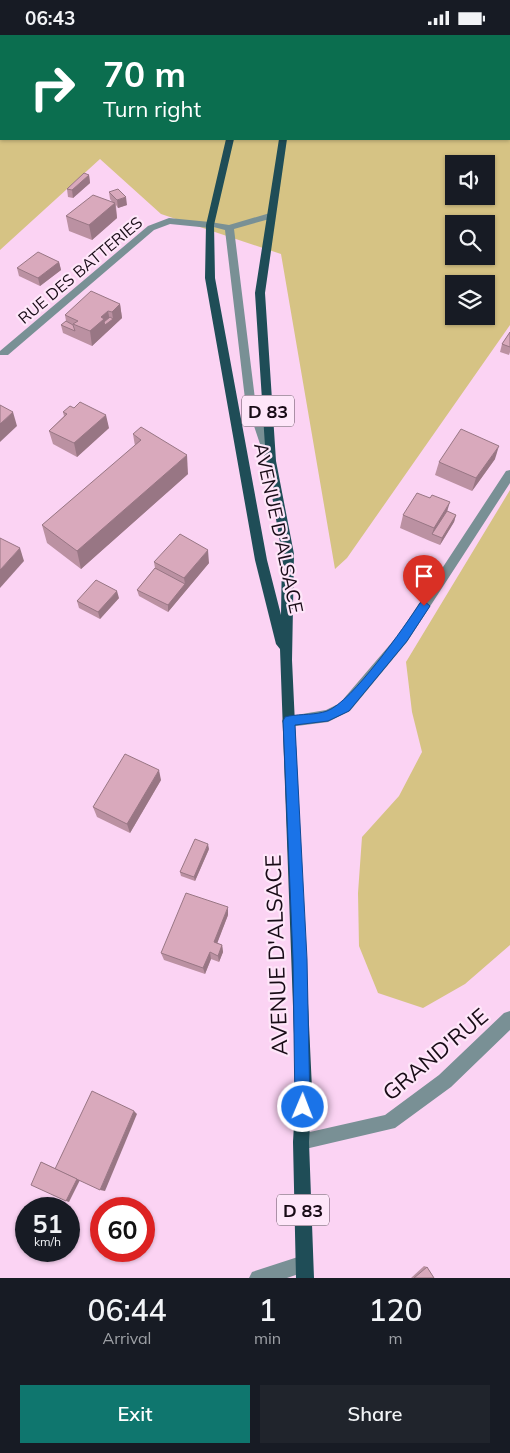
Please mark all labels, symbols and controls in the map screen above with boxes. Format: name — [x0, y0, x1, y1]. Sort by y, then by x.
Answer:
text: 06:43 — [25, 6, 75, 30]
text: 70 m — [103, 52, 186, 96]
icon: right — [20, 55, 85, 120]
text: Turn right — [103, 95, 201, 123]
map controls — [445, 155, 495, 325]
button: sound — [445, 155, 495, 205]
street label: RUE DES BATTERIES — [14, 212, 146, 328]
button: search — [445, 215, 495, 265]
button: layers — [445, 275, 495, 325]
road number: D 83 — [242, 396, 294, 427]
street label: AVENUE D'ALSACE — [249, 441, 309, 615]
pin — [403, 555, 445, 606]
icon: arrive — [410, 562, 438, 590]
street label: AVENUE D'ALSACE — [259, 854, 293, 1056]
street label: GRAND'RUE — [377, 1002, 493, 1106]
position arrow — [276, 1080, 328, 1132]
road number: D 83 — [277, 1195, 329, 1225]
speed limit sign: 60 — [90, 1197, 155, 1262]
text: 51 — [32, 1208, 63, 1239]
text: km/h — [34, 1234, 61, 1249]
text: 06:44 — [87, 1291, 167, 1329]
text: 1 — [259, 1291, 277, 1329]
text: 120 — [369, 1291, 423, 1329]
text: Arrival — [103, 1328, 151, 1348]
text: min — [254, 1328, 281, 1348]
text: m — [389, 1328, 403, 1348]
button: Exit — [20, 1385, 250, 1443]
button: Share — [260, 1385, 490, 1443]

